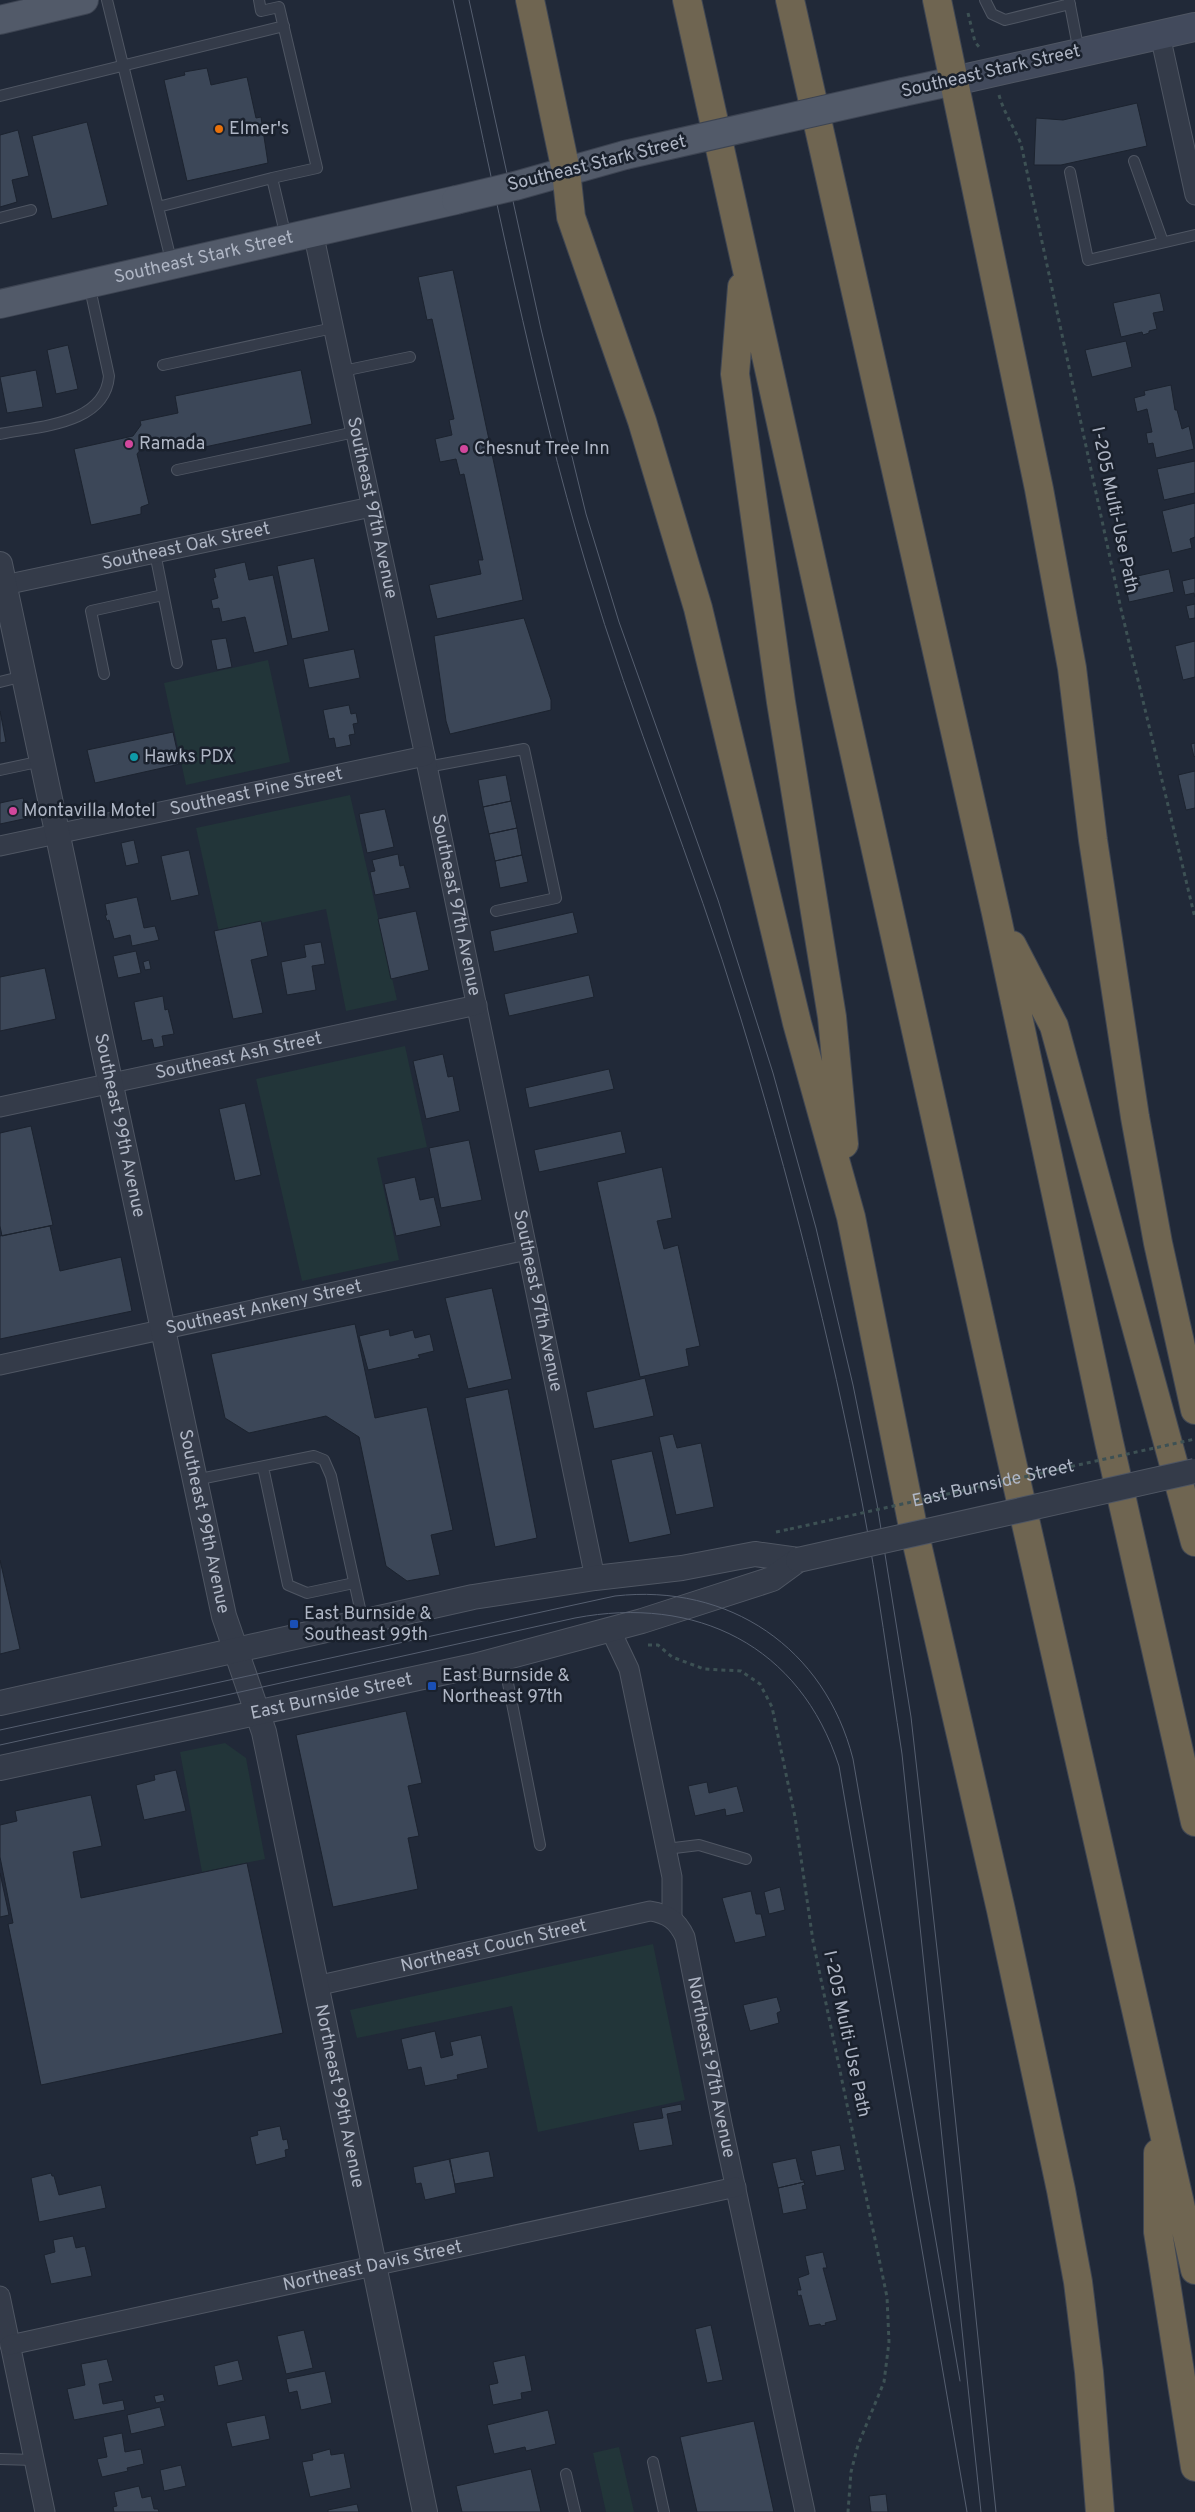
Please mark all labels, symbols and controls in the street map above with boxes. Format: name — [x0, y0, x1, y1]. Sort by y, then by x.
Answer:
street label: Southeast Stark Street — [899, 40, 1083, 104]
place label: Elmer's — [229, 118, 289, 141]
marker: Elmer's — [213, 123, 225, 135]
street label: Southeast Stark Street — [505, 131, 689, 197]
street label: Southeast Stark Street — [112, 226, 296, 289]
street label: Southeast 97th Avenue — [341, 415, 403, 601]
street label: I-205 Multi-Use Path — [1085, 425, 1143, 595]
place label: Ramada — [139, 433, 205, 456]
marker: Ramada — [123, 438, 135, 450]
place label: Chesnut Tree Inn — [474, 438, 610, 461]
marker: Chesnut Tree Inn — [458, 443, 470, 455]
street label: Southeast Oak Street — [100, 517, 272, 576]
place label: Hawks PDX — [144, 746, 234, 769]
marker: Hawks PDX — [128, 751, 140, 763]
street label: Southeast Pine Street — [168, 762, 345, 821]
place label: Montavilla Motel — [23, 800, 156, 823]
marker: Montavilla Motel — [7, 805, 19, 817]
street label: Southeast 97th Avenue — [426, 812, 486, 998]
street label: Southeast Ash Street — [153, 1027, 324, 1085]
street label: Southeast 99th Avenue — [89, 1031, 150, 1220]
street label: Southeast 97th Avenue — [508, 1208, 568, 1394]
street label: Southeast Ankeny Street — [164, 1275, 364, 1340]
street label: Southeast 99th Avenue — [173, 1427, 235, 1616]
street label: East Burnside Street — [910, 1455, 1076, 1513]
place label: East Burnside & Southeast 99th — [304, 1603, 432, 1647]
marker: East Burnside & Southeast 99th — [288, 1618, 300, 1630]
place label: East Burnside & Northeast 97th — [442, 1665, 570, 1709]
street label: East Burnside Street — [248, 1668, 415, 1725]
marker: East Burnside & Northeast 97th — [426, 1680, 438, 1692]
street label: Northeast Couch Street — [398, 1914, 589, 1978]
street label: I-205 Multi-Use Path — [817, 1949, 875, 2119]
street label: Northeast 97th Avenue — [682, 1974, 740, 2160]
street label: Northeast 99th Avenue — [309, 2002, 369, 2190]
street label: Northeast Davis Street — [281, 2235, 464, 2297]

